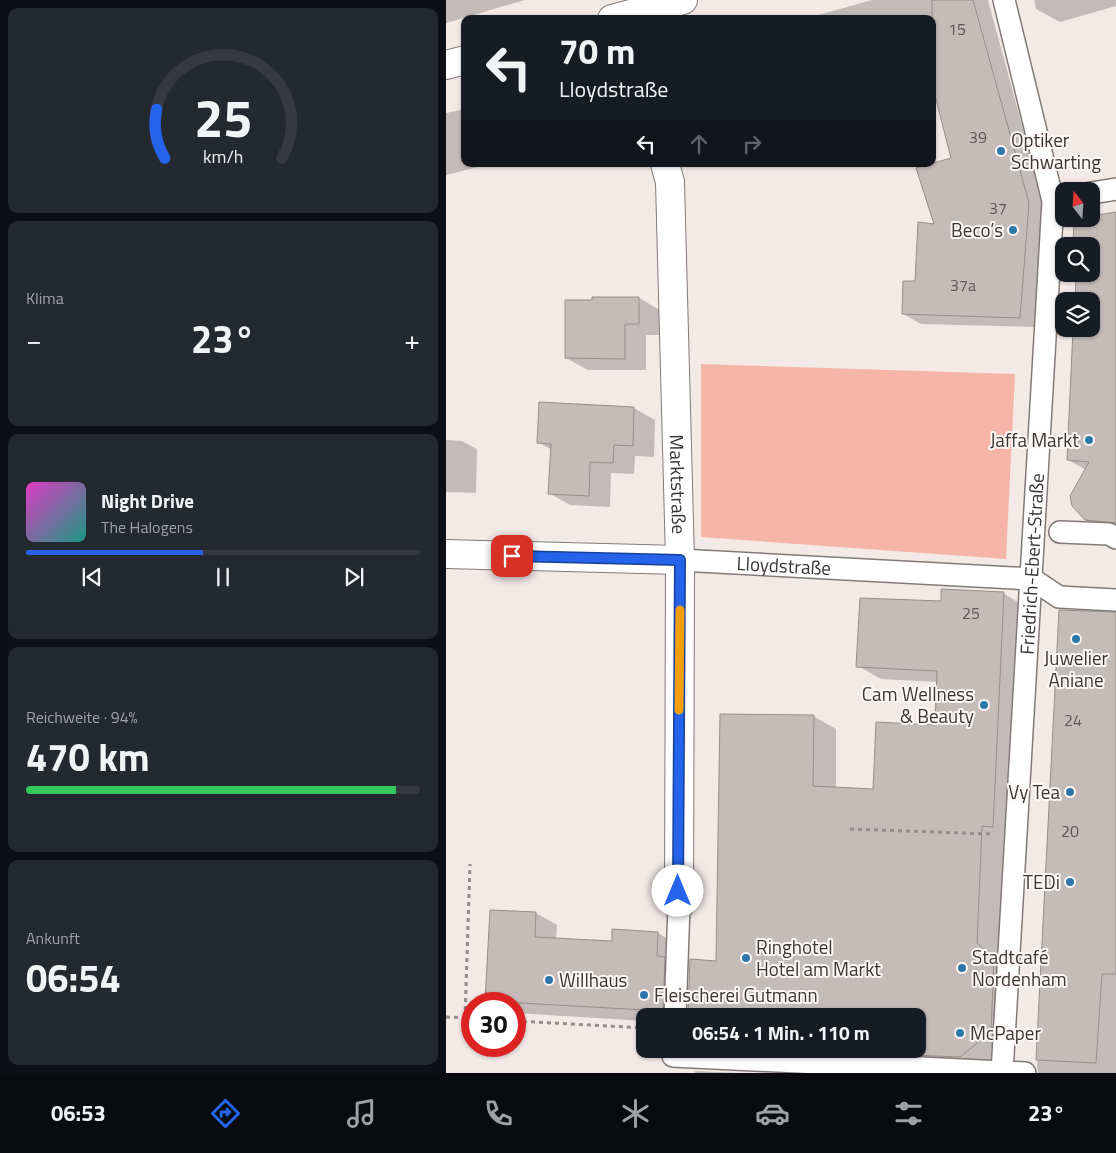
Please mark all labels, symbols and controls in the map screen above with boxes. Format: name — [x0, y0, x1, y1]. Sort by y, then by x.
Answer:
house number: 15 — [948, 17, 966, 41]
text: 70 m — [559, 24, 635, 78]
icon: left — [476, 35, 541, 100]
text: Lloydstraße — [559, 72, 668, 106]
text: 25 — [194, 78, 252, 157]
house number: 39 — [969, 125, 987, 149]
place label: Optiker Schwarting — [1011, 125, 1101, 176]
icon: left — [632, 130, 660, 158]
icon: ahead — [685, 130, 713, 158]
icon: right — [738, 130, 766, 158]
text: km/h — [203, 143, 243, 170]
marker: Optiker Schwarting — [995, 145, 1007, 157]
north arrow — [1055, 182, 1100, 228]
map controls — [1055, 182, 1100, 337]
house number: 37 — [989, 196, 1007, 220]
place label: Beco’s — [951, 215, 1003, 244]
marker: Beco’s — [1007, 224, 1019, 236]
button: search — [1055, 237, 1100, 282]
house number: 37a — [950, 273, 976, 297]
text: Klima — [26, 286, 64, 310]
button: layers — [1055, 292, 1100, 337]
text: 23° — [191, 310, 255, 368]
text: − — [26, 318, 42, 361]
text: + — [404, 318, 420, 361]
place label: Jaffa Markt — [990, 425, 1079, 454]
street label: Marktstraße — [663, 434, 694, 535]
marker: Jaffa Markt — [1083, 434, 1095, 446]
street label: Friedrich-Ebert-Straße — [1011, 472, 1051, 655]
text: Night Drive — [101, 486, 194, 515]
text: The Halogens — [101, 515, 193, 539]
pin — [491, 535, 533, 577]
icon: arrive — [498, 542, 526, 570]
street label: Lloydstraße — [736, 548, 832, 582]
icon: previous — [78, 563, 106, 591]
icon: pause — [209, 563, 237, 591]
icon: next — [340, 563, 368, 591]
house number: 25 — [962, 601, 980, 625]
marker: Juwelier Aniane — [1070, 633, 1082, 645]
place label: Juwelier Aniane — [1044, 643, 1109, 694]
place label: Cam Wellness & Beauty — [862, 679, 974, 730]
marker: Cam Wellness & Beauty — [978, 699, 990, 711]
text: Reichweite · 94% — [26, 705, 138, 729]
house number: 24 — [1064, 708, 1082, 732]
text: 470 km — [26, 728, 150, 786]
place label: Vy Tea — [1008, 777, 1060, 806]
marker: Vy Tea — [1064, 786, 1076, 798]
house number: 20 — [1061, 819, 1079, 843]
position arrow — [651, 864, 703, 916]
place label: TEDi — [1023, 867, 1060, 896]
marker: TEDi — [1064, 876, 1076, 888]
text: Ankunft — [26, 926, 80, 950]
place label: Ringhotel Hotel am Markt — [756, 932, 881, 983]
place label: Stadtcafé Nordenham — [972, 942, 1067, 993]
text: 06:54 — [26, 949, 121, 1007]
marker: Ringhotel Hotel am Markt — [740, 952, 752, 964]
marker: Stadtcafé Nordenham — [956, 962, 968, 974]
place label: Willhaus — [559, 965, 628, 994]
marker: Willhaus — [543, 974, 555, 986]
place label: Fleischerei Gutmann — [654, 980, 818, 1009]
marker: Fleischerei Gutmann — [638, 989, 650, 1001]
speed limit sign: 30 — [461, 992, 526, 1057]
text: 06:54 · 1 Min. · 110 m — [692, 1018, 870, 1047]
place label: McPaper — [970, 1018, 1041, 1047]
marker: McPaper — [954, 1027, 966, 1039]
text: 06:53 — [51, 1096, 106, 1130]
icon: directions — [208, 1096, 243, 1131]
icon: music — [344, 1096, 379, 1131]
icon: phone — [481, 1096, 516, 1131]
icon: climate — [618, 1096, 653, 1131]
icon: car — [755, 1096, 790, 1131]
icon: filters — [891, 1096, 926, 1131]
text: 23° — [1028, 1096, 1065, 1130]

